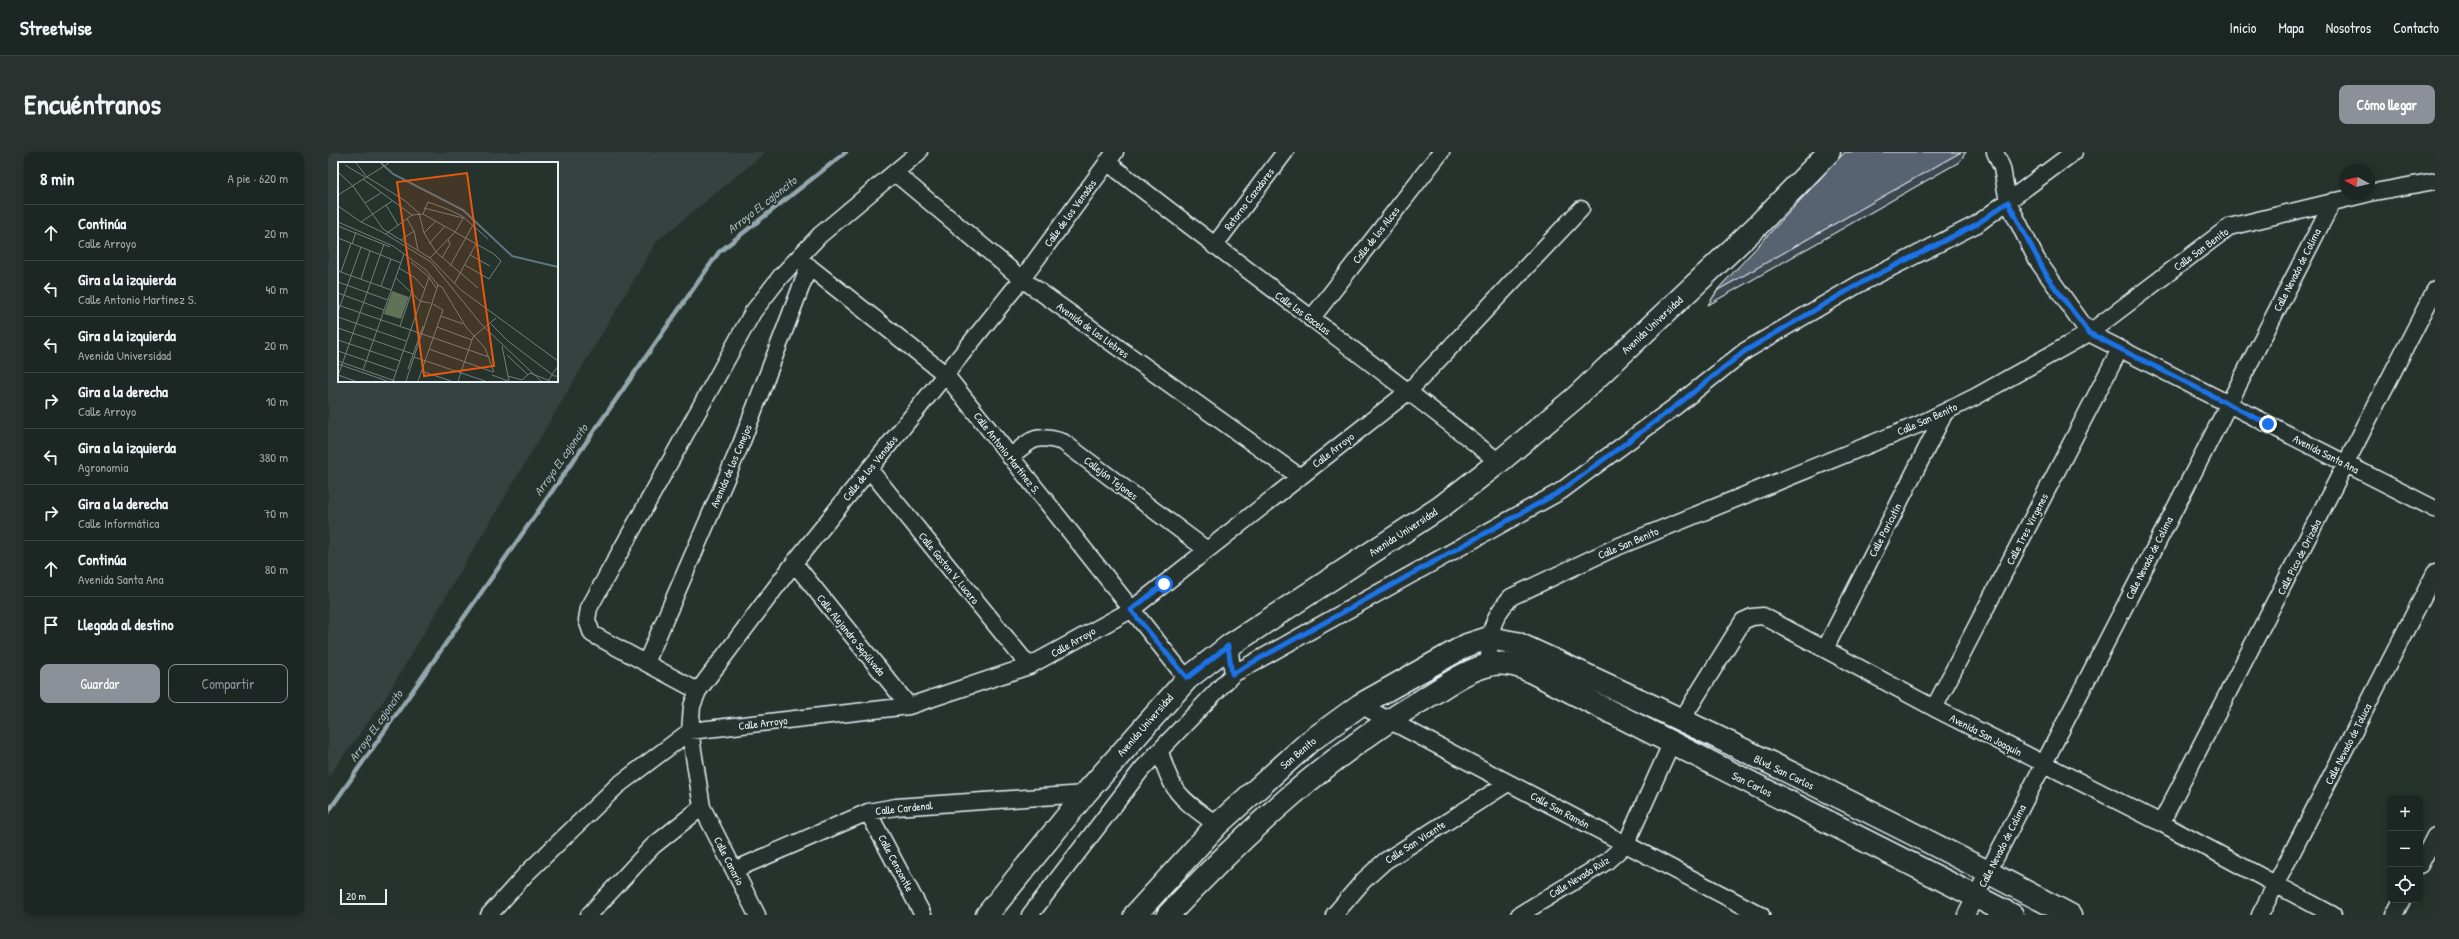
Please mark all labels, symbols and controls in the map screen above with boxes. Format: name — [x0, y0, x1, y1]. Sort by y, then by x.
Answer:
text: Streetwise — [20, 15, 92, 41]
text: Inicio — [2230, 18, 2256, 37]
text: Mapa — [2278, 18, 2304, 37]
text: Nosotros — [2326, 18, 2371, 37]
text: Contacto — [2393, 18, 2439, 37]
text: Encuéntranos — [24, 85, 161, 123]
button: Cómo llegar — [2339, 85, 2435, 124]
inset map — [338, 162, 558, 382]
north arrow — [2339, 164, 2375, 200]
street label: Retorno Cazadores — [1221, 165, 1277, 233]
text: 8 min — [40, 167, 74, 190]
text: A pie · 620 m — [228, 169, 288, 187]
water label: Arroyo EL cajoncito — [723, 171, 801, 237]
street label: Calle de los Venados — [1041, 176, 1099, 250]
street label: Calle de los Alces — [1349, 204, 1403, 266]
text: Continúa — [78, 213, 126, 234]
icon: ahead — [40, 222, 62, 244]
text: 20 m — [264, 224, 288, 242]
street label: Calle San Benito — [2171, 224, 2232, 274]
street label: Calle Nevado de Colima — [2270, 226, 2324, 314]
text: Calle Arroyo — [78, 234, 136, 252]
text: Gira a la izquierda — [78, 269, 176, 290]
icon: left — [40, 278, 62, 300]
text: 40 m — [265, 280, 288, 298]
street label: Calle las Gacelas — [1272, 288, 1334, 338]
text: Calle Antonio Martínez S. — [78, 290, 197, 308]
street label: Avenida Universidad — [1618, 293, 1686, 357]
street label: Avenida de las Liebres — [1054, 299, 1132, 361]
text: Gira a la izquierda — [78, 325, 176, 346]
icon: left — [40, 334, 62, 356]
text: 20 m — [264, 336, 288, 354]
text: Avenida Universidad — [78, 346, 171, 364]
text: Gira a la derecha — [78, 381, 168, 402]
icon: right — [40, 390, 62, 412]
text: 10 m — [266, 392, 288, 410]
street label: Calle San Benito — [1895, 399, 1960, 439]
text: Calle Arroyo — [78, 402, 136, 420]
street label: Calle Antonio Martínez S. — [971, 409, 1043, 497]
route end — [2259, 415, 2277, 433]
water label: Arroyo EL cajoncito — [530, 420, 592, 499]
street label: Avenida de los Conejos — [707, 422, 755, 510]
street label: Calle Arroyo — [1309, 429, 1357, 471]
street label: Avenida Santa Ana — [2291, 431, 2362, 477]
street label: Calle de los Venados — [839, 432, 901, 504]
text: Gira a la izquierda — [78, 437, 176, 458]
icon: left — [40, 446, 62, 468]
text: 380 m — [259, 448, 288, 466]
street label: Callejón Tejones — [1081, 453, 1141, 503]
text: Agronomia — [78, 458, 128, 476]
street label: Calle Tres Virgenes — [2003, 491, 2051, 567]
text: Gira a la derecha — [78, 493, 168, 514]
street label: Calle Paricutín — [1866, 501, 1904, 559]
icon: right — [40, 502, 62, 524]
text: 70 m — [264, 504, 288, 522]
street label: Avenida Universidad — [1366, 504, 1440, 559]
text: Calle Informática — [78, 514, 159, 532]
street label: Calle Nevado de Colima — [2122, 514, 2176, 602]
street label: Calle Pico de Orizaba — [2274, 516, 2324, 597]
street label: Calle San Benito — [1596, 524, 1661, 562]
street label: Calle Gaston V. Lucero — [916, 529, 983, 607]
text: Continúa — [78, 549, 126, 570]
icon: ahead — [40, 558, 62, 580]
text: 80 m — [265, 560, 288, 578]
text: Avenida Santa Ana — [78, 570, 163, 588]
route start — [1155, 575, 1173, 593]
street label: Calle Alejandro Sepúlveda — [814, 591, 889, 679]
icon: arrive — [40, 614, 62, 636]
text: Llegada al destino — [78, 614, 174, 635]
street label: Calle Arroyo — [1048, 623, 1098, 660]
button: Guardar — [40, 664, 160, 703]
button: Compartir — [168, 664, 288, 703]
water label: Arroyo EL cajoncito — [345, 686, 407, 765]
street label: Avenida Universidad — [1114, 690, 1177, 759]
street label: Calle Nevado de Toluca — [2322, 701, 2375, 787]
street label: Avenida San Joaquín — [1947, 711, 2025, 759]
street label: Calle Arroyo — [738, 713, 789, 733]
street label: San Benito — [1277, 734, 1319, 772]
street label: Blvd. San Carlos — [1752, 752, 1816, 792]
street label: San Carlos — [1730, 769, 1774, 799]
street label: Calle San Ramón — [1528, 789, 1592, 831]
map controls — [2387, 795, 2423, 903]
button: + — [2387, 795, 2423, 831]
street label: Calle Cardenal — [875, 798, 933, 818]
street label: Calle Nevado de Colima — [1975, 802, 2029, 890]
street label: Calle San Vicente — [1382, 817, 1448, 867]
button: − — [2387, 831, 2423, 867]
street label: Calle Cenzontle — [875, 832, 917, 894]
street label: Calle Canario — [711, 834, 747, 888]
street label: Calle Nevado Ruíz — [1546, 853, 1612, 901]
button: locate — [2387, 867, 2423, 903]
scale bar — [340, 887, 387, 906]
text: 20 m — [346, 889, 366, 903]

